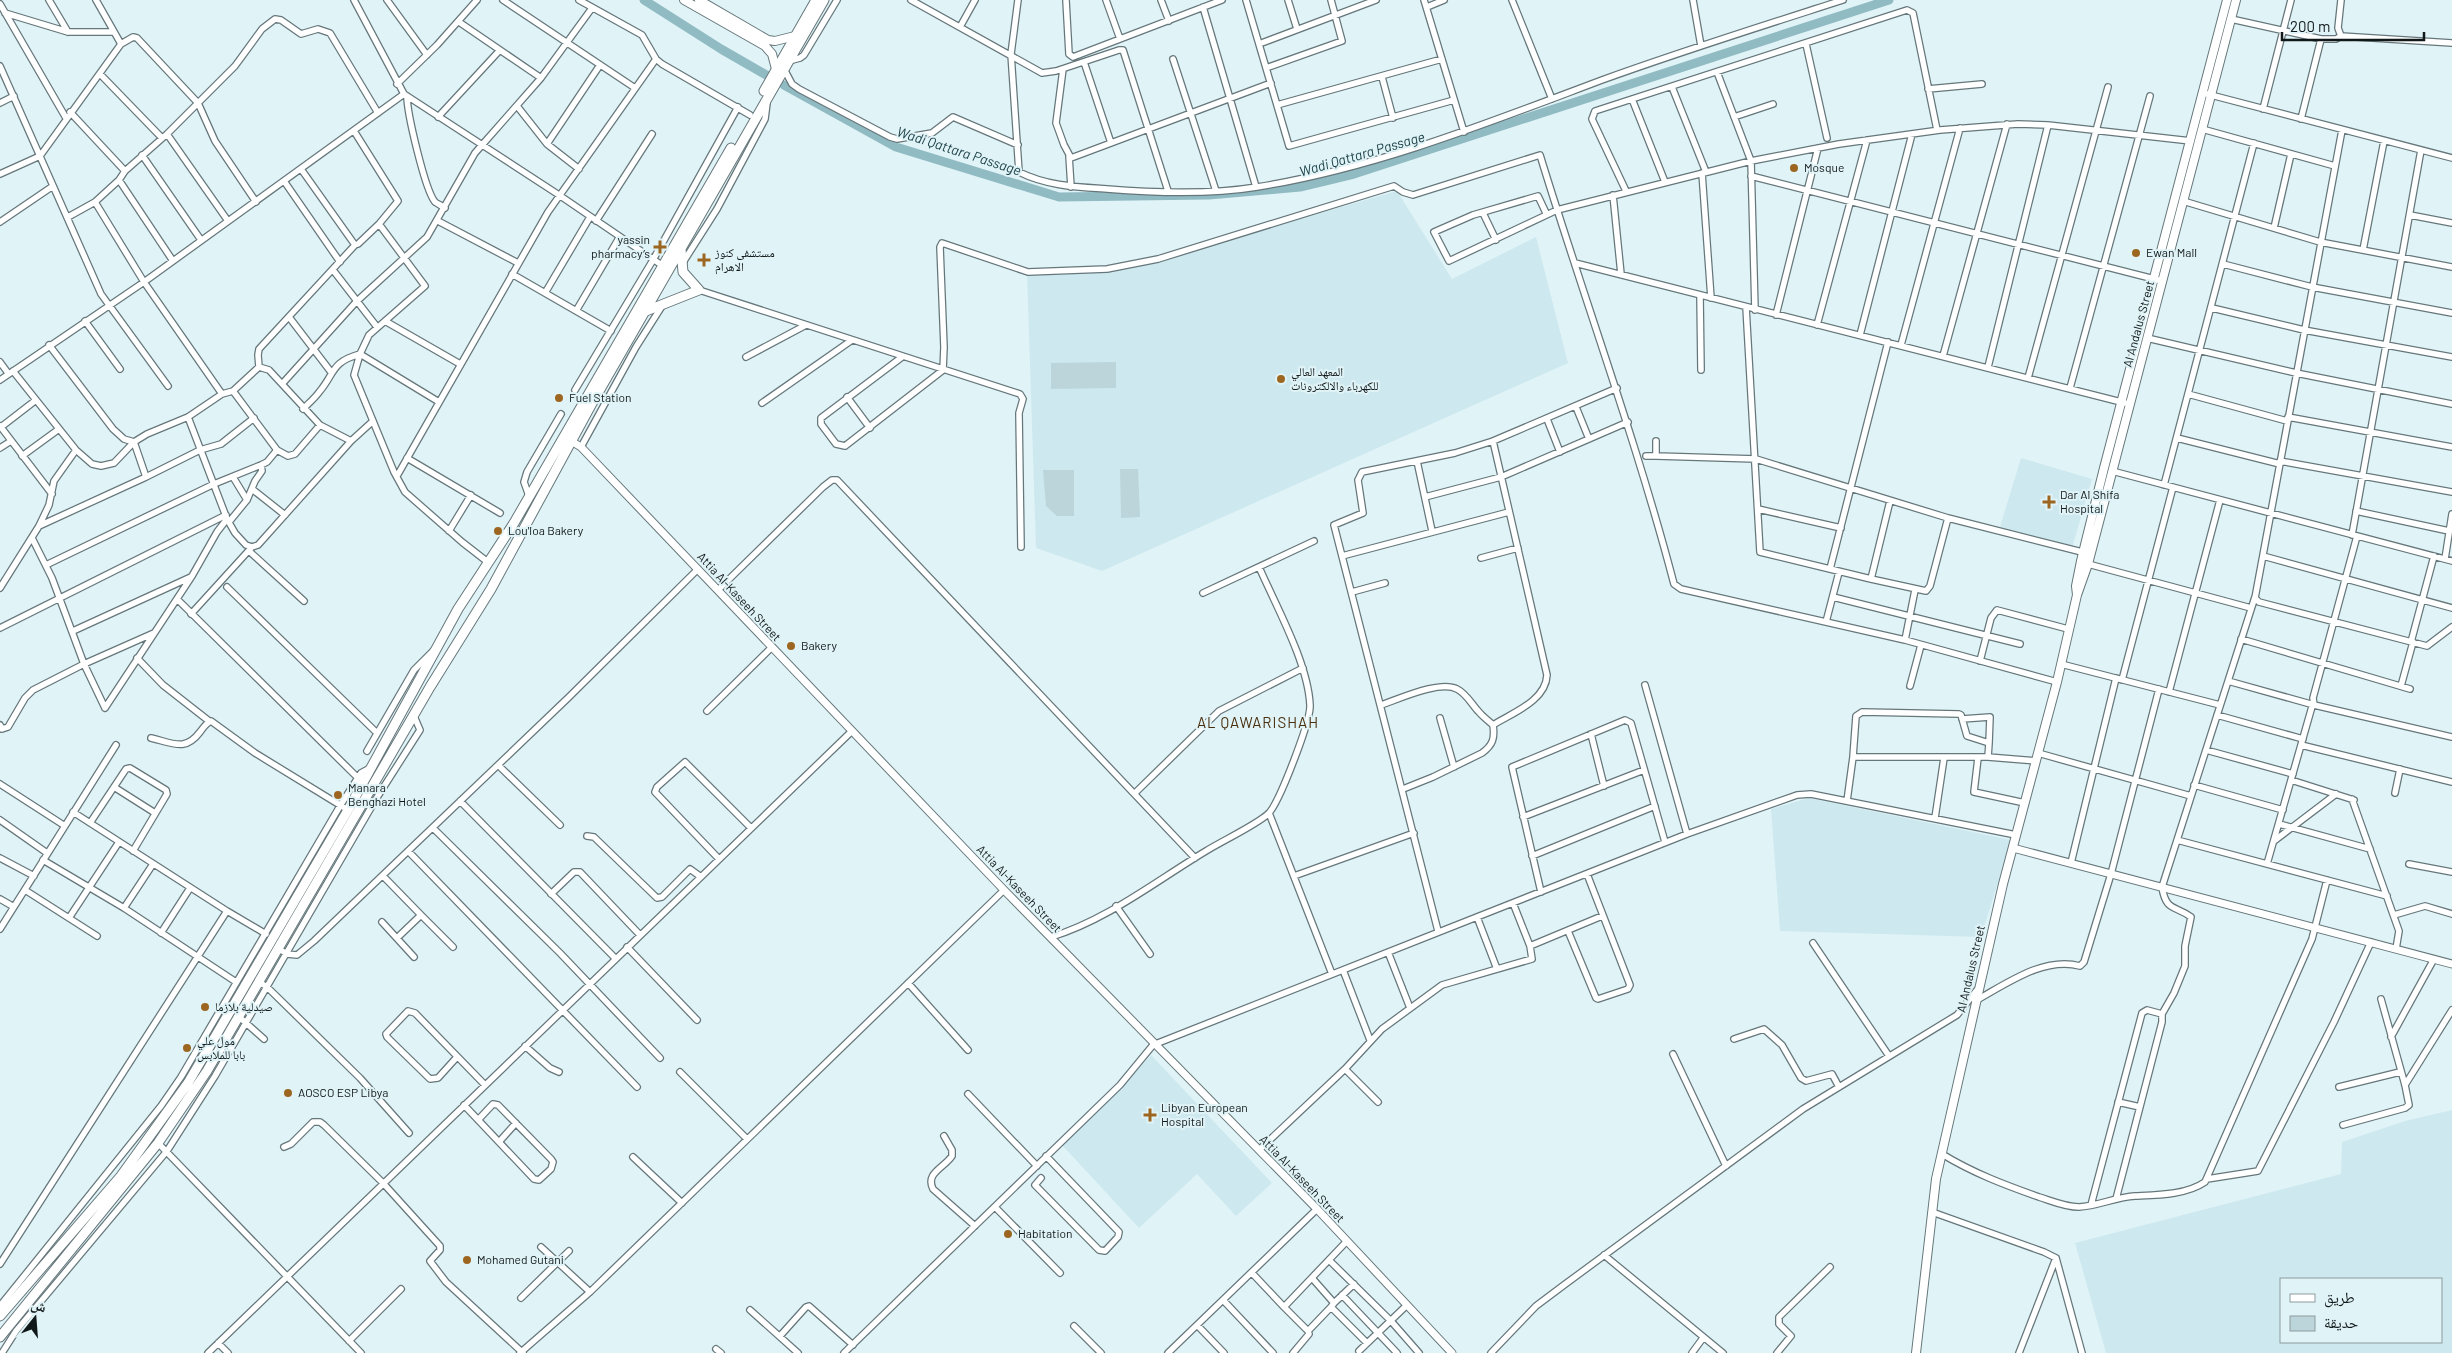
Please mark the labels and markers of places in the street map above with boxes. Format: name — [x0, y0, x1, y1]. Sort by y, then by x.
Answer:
place label: Mosque — [1804, 160, 1844, 174]
marker: Mosque — [1788, 162, 1800, 174]
place label: yassin pharmacy’s — [591, 232, 650, 260]
marker: yassin pharmacy’s — [654, 241, 666, 253]
place label: مستشفى كنوز الاهرام — [714, 245, 775, 275]
place label: Ewan Mall — [2146, 245, 2197, 259]
marker: Ewan Mall — [2130, 247, 2142, 259]
marker: مستشفى كنوز الاهرام — [697, 253, 711, 267]
place label: المعهد العالي للكهرباء والالكترونات — [1291, 364, 1379, 393]
marker: المعهد العالي للكهرباء والالكترونات — [1275, 373, 1287, 385]
place label: Fuel Station — [569, 390, 632, 404]
marker: Fuel Station — [553, 392, 565, 404]
place label: Dar Al Shifa Hospital — [2060, 487, 2119, 515]
marker: Dar Al Shifa Hospital — [2042, 495, 2056, 509]
place label: Lou'loa Bakery — [508, 523, 584, 537]
marker: Lou'loa Bakery — [492, 525, 504, 537]
place label: Bakery — [801, 638, 837, 652]
marker: Bakery — [785, 640, 797, 652]
place label: Manara Benghazi Hotel — [348, 780, 426, 808]
marker: Manara Benghazi Hotel — [332, 789, 344, 801]
place label: صيدلية بلازما — [215, 999, 273, 1014]
marker: صيدلية بلازما — [199, 1001, 211, 1013]
place label: مول علي بابا للملابس — [197, 1033, 245, 1062]
marker: مول علي بابا للملابس — [181, 1042, 193, 1054]
place label: AOSCO ESP Libya — [298, 1085, 388, 1099]
marker: AOSCO ESP Libya — [282, 1087, 294, 1099]
place label: Libyan European Hospital — [1161, 1100, 1248, 1128]
marker: Libyan European Hospital — [1143, 1108, 1157, 1122]
place label: Habitation — [1018, 1226, 1072, 1240]
marker: Habitation — [1002, 1228, 1014, 1240]
place label: Mohamed Gutani — [477, 1252, 564, 1266]
marker: Mohamed Gutani — [461, 1254, 473, 1266]

